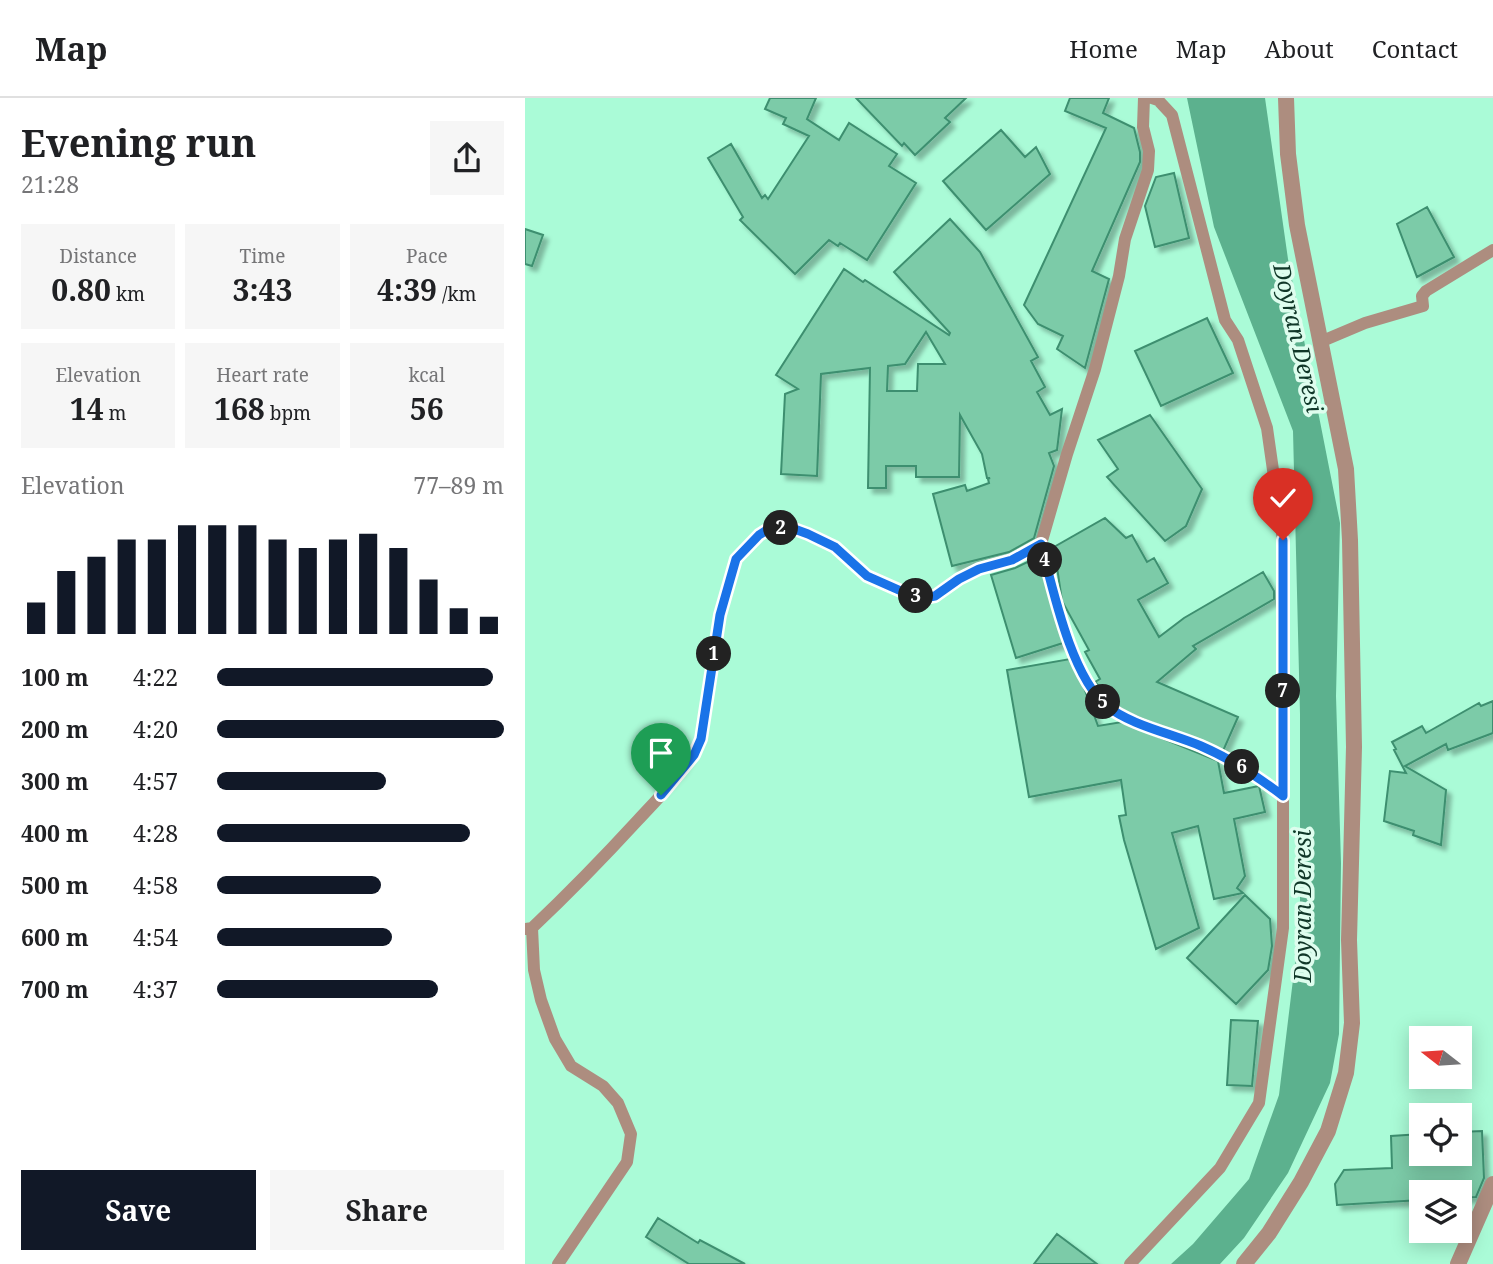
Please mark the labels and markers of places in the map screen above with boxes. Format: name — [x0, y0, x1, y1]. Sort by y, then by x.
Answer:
pin — [1253, 468, 1313, 540]
pin: 2 — [763, 510, 799, 546]
pin: 4 — [1028, 542, 1063, 578]
pin: 3 — [899, 578, 933, 614]
pin: 1 — [697, 636, 731, 672]
pin: 7 — [1265, 674, 1301, 708]
pin: 5 — [1085, 684, 1121, 720]
pin — [631, 723, 691, 795]
pin: 6 — [1225, 750, 1259, 784]

